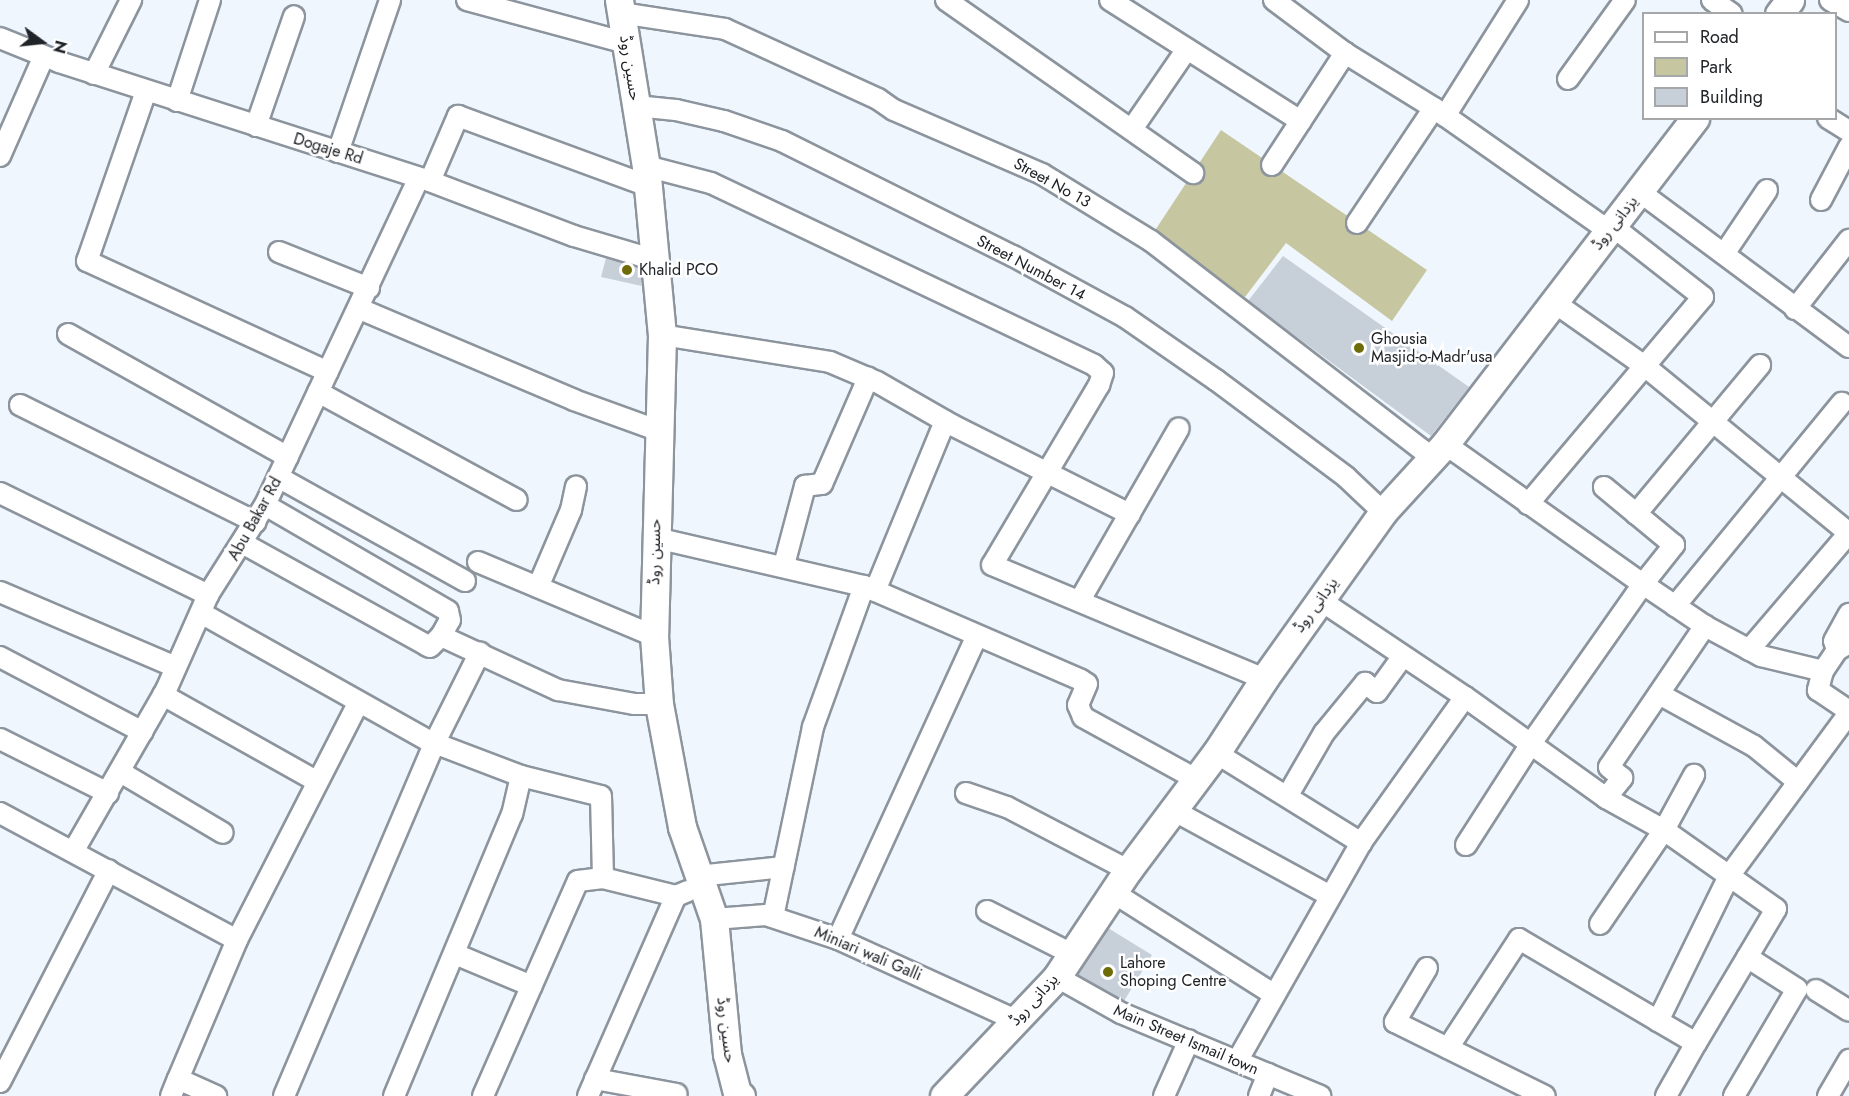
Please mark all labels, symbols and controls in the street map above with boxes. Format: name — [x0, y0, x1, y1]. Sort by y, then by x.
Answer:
north arrow — [12, 12, 72, 72]
legend — [1642, 12, 1837, 120]
text: Road — [1700, 24, 1739, 50]
street label: حسین روڈ — [615, 34, 645, 102]
text: N — [47, 38, 73, 56]
text: Park — [1700, 54, 1732, 80]
text: Building — [1700, 84, 1763, 110]
street label: Dogaje Rd — [291, 129, 365, 169]
street label: Street No 13 — [1010, 154, 1094, 212]
street label: یزدانی روڈ — [1588, 192, 1642, 254]
street label: Street Number 14 — [973, 231, 1089, 305]
place label: Khalid PCO — [639, 260, 718, 280]
marker: Khalid PCO — [620, 263, 634, 277]
place label: Ghousia Masjid-o-Madr'usa — [1371, 329, 1492, 367]
marker: Ghousia Masjid-o-Madr'usa — [1352, 341, 1366, 355]
street label: Abu Bakar Rd — [224, 474, 286, 564]
street label: حسین روڈ — [645, 519, 665, 585]
street label: یزدانی روڈ — [1290, 574, 1342, 636]
street label: Miniari wali Galli — [811, 923, 925, 985]
place label: Lahore Shoping Centre — [1120, 953, 1226, 991]
marker: Lahore Shoping Centre — [1101, 965, 1115, 979]
street label: یزدانی روڈ — [1006, 970, 1062, 1030]
street label: حسین روڈ — [712, 996, 740, 1064]
street label: Main Street Ismail town — [1111, 1001, 1261, 1079]

